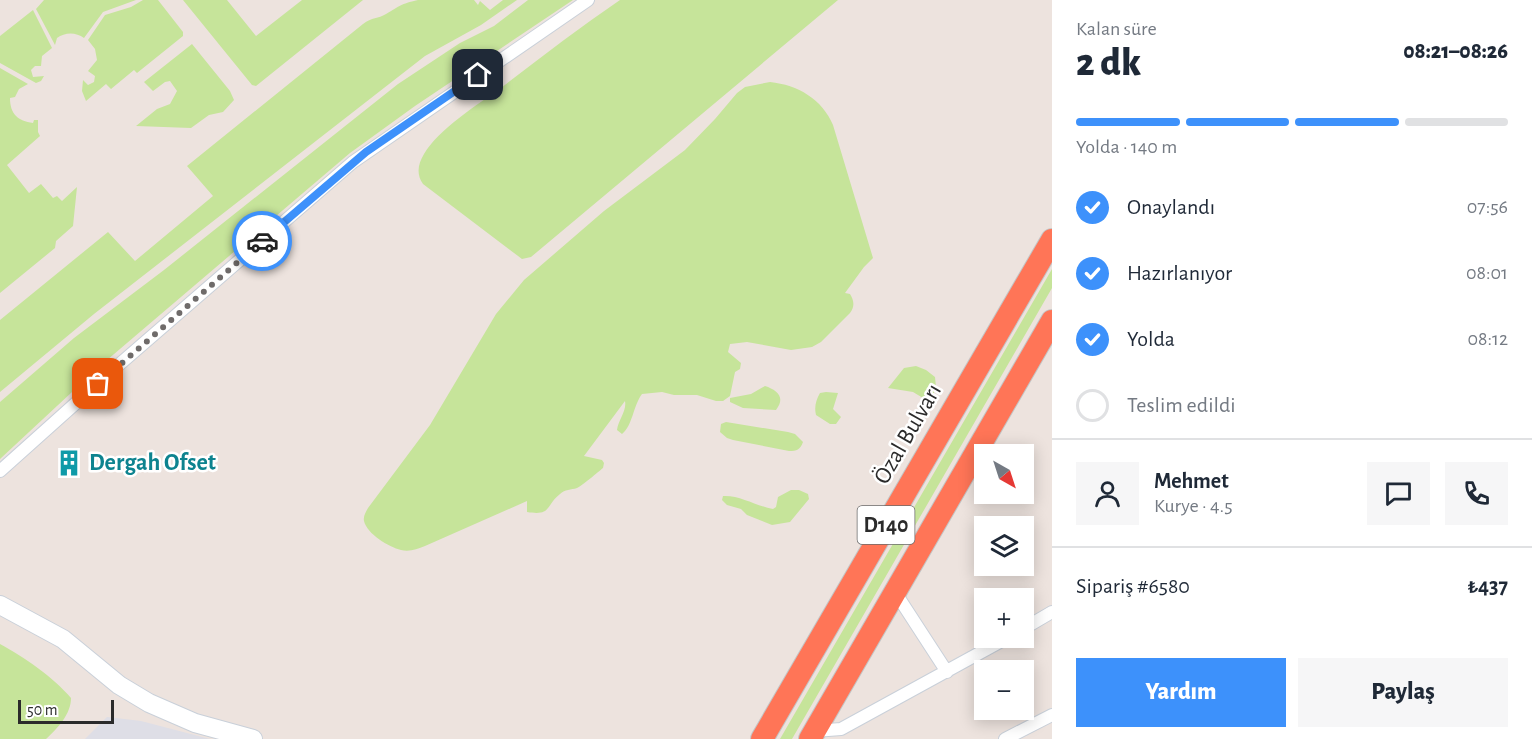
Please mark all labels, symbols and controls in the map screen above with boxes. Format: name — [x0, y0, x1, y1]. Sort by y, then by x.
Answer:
text: Kalan süre — [1076, 19, 1157, 39]
text: 08:21–08:26 — [1403, 40, 1508, 62]
text: 2 dk — [1076, 44, 1141, 83]
pin — [452, 49, 503, 100]
icon: home — [461, 58, 494, 91]
text: Yolda · 140 m — [1076, 137, 1177, 157]
icon: check — [1076, 191, 1109, 224]
text: Onaylandı — [1127, 196, 1215, 218]
text: 07:56 — [1467, 197, 1508, 217]
courier — [232, 211, 292, 271]
icon: car — [246, 225, 279, 258]
icon: check — [1076, 257, 1109, 290]
text: Hazırlanıyor — [1127, 262, 1232, 284]
text: 08:01 — [1466, 263, 1508, 283]
icon: check — [1076, 323, 1109, 356]
text: Yolda — [1127, 328, 1175, 350]
text: 08:12 — [1467, 329, 1508, 349]
pin — [72, 358, 123, 409]
icon: bag — [81, 367, 114, 400]
street label: Özal Bulvarı — [869, 379, 946, 488]
text: Teslim edildi — [1127, 394, 1236, 416]
north arrow — [974, 444, 1034, 504]
map controls — [974, 444, 1034, 720]
building icon: Dergah Ofset — [54, 448, 84, 478]
place label: Dergah Ofset — [89, 451, 216, 475]
button: person — [1076, 462, 1139, 525]
button: chat — [1367, 462, 1430, 525]
button: phone — [1445, 462, 1508, 525]
text: Mehmet — [1154, 470, 1229, 492]
text: Kurye · 4.5 — [1154, 496, 1233, 516]
road number: D140 — [858, 506, 914, 544]
button: layers — [974, 516, 1034, 576]
text: Sipariş #6580 — [1076, 575, 1190, 597]
text: ₺437 — [1468, 575, 1508, 597]
button: + — [974, 588, 1034, 648]
button: Yardım — [1076, 658, 1286, 727]
button: Paylaş — [1298, 658, 1508, 727]
button: − — [974, 660, 1034, 720]
scale bar — [18, 697, 114, 724]
text: 50 m — [27, 702, 58, 718]

